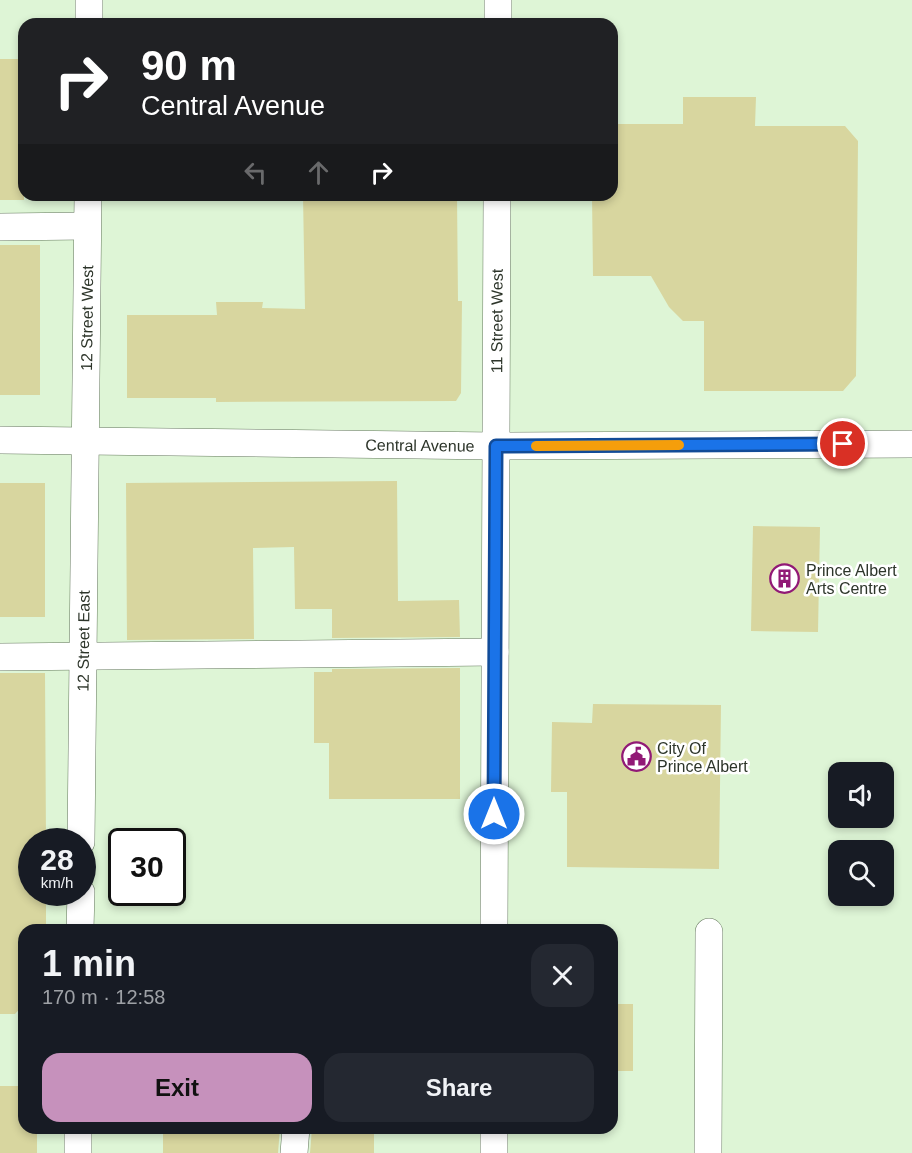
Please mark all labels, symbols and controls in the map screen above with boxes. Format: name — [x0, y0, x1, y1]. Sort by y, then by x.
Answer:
icon: right — [42, 42, 120, 120]
text: 90 m — [141, 42, 237, 89]
text: Central Avenue — [141, 91, 325, 121]
icon: left — [239, 156, 272, 189]
icon: ahead — [302, 156, 335, 189]
icon: right — [365, 156, 398, 189]
street label: 12 Street West — [78, 265, 96, 371]
street label: 11 Street West — [488, 268, 505, 373]
pin — [817, 418, 868, 469]
icon: arrive — [826, 427, 859, 460]
street label: Central Avenue — [365, 436, 475, 454]
place label: Prince Albert Arts Centre — [806, 562, 897, 597]
building icon: Prince Albert Arts Centre — [769, 563, 801, 595]
street label: 12 Street East — [74, 590, 92, 692]
place label: City Of Prince Albert — [657, 740, 748, 775]
public building icon: City Of Prince Albert — [620, 741, 652, 773]
map controls — [828, 762, 894, 906]
button: sound — [828, 762, 894, 828]
position arrow — [462, 782, 526, 846]
speed limit sign: 30 — [108, 828, 186, 906]
button: search — [828, 840, 894, 906]
text: 28 — [40, 843, 74, 876]
text: km/h — [41, 874, 73, 891]
text: 1 min — [42, 943, 136, 984]
button: close — [531, 944, 594, 1007]
text: 170 m · 12:58 — [42, 986, 165, 1008]
button: Exit — [42, 1053, 312, 1122]
button: Share — [324, 1053, 594, 1122]

